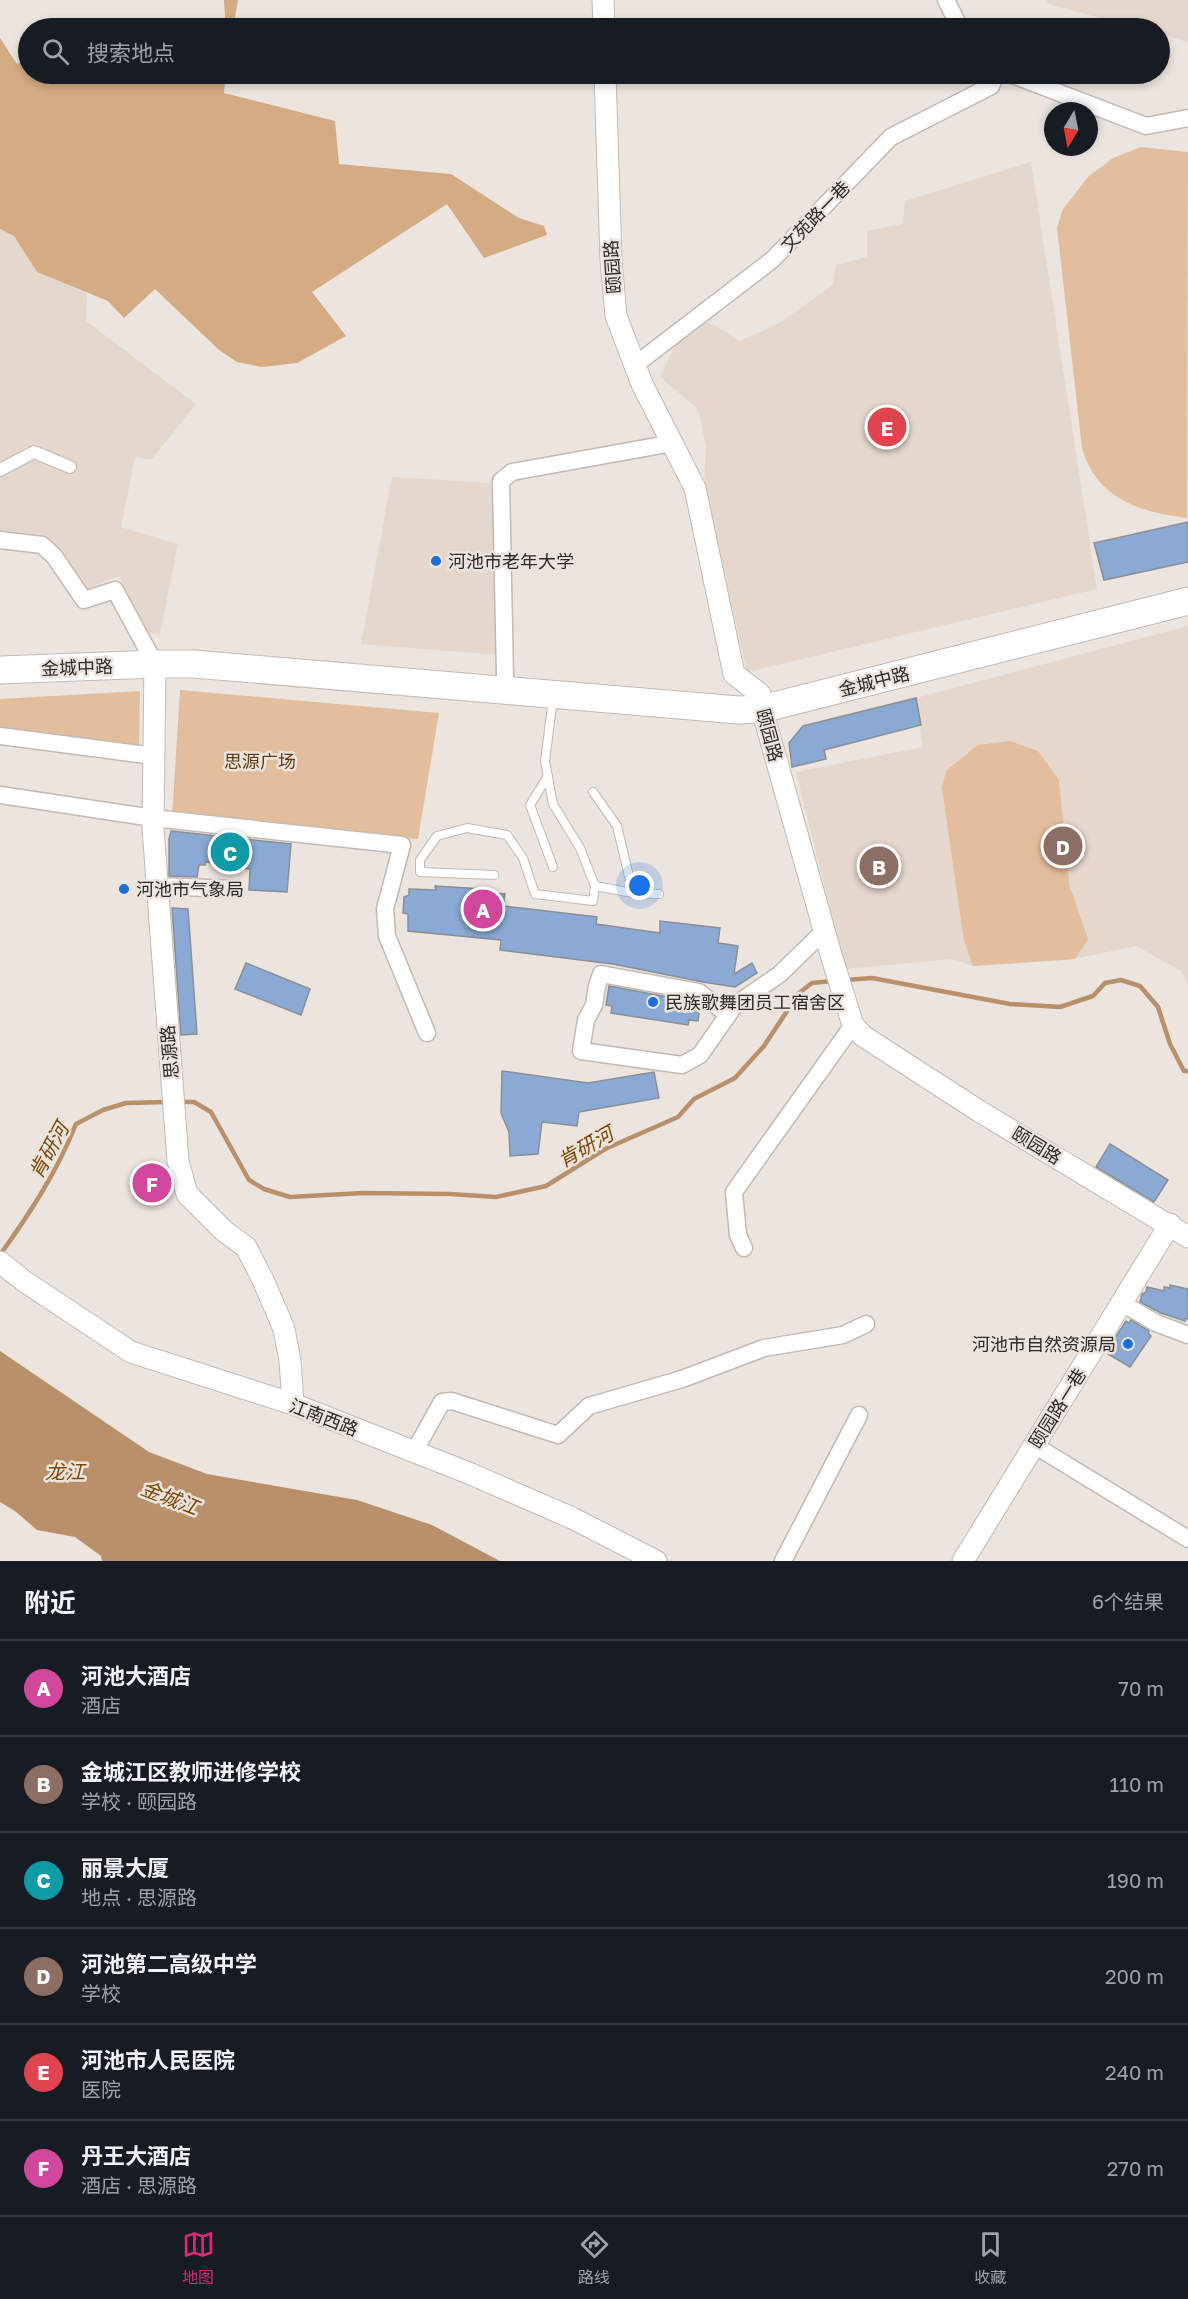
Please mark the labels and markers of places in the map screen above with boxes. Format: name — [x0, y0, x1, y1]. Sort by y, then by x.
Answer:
pin: E — [868, 404, 906, 450]
place label: 河池市老年大学 — [448, 550, 574, 572]
marker: 河池市老年大学 — [429, 554, 443, 568]
pin: D — [1044, 824, 1082, 868]
pin: C — [210, 830, 250, 874]
pin: B — [860, 844, 898, 888]
place label: 河池市气象局 — [136, 878, 244, 900]
marker: 河池市气象局 — [117, 882, 131, 896]
pin: A — [464, 886, 502, 932]
place label: 民族歌舞团员工宿舍区 — [665, 991, 845, 1013]
marker: 民族歌舞团员工宿舍区 — [646, 995, 660, 1009]
pin: F — [132, 1160, 172, 1206]
place label: 河池市自然资源局 — [972, 1333, 1116, 1355]
marker: 河池市自然资源局 — [1121, 1337, 1135, 1351]

